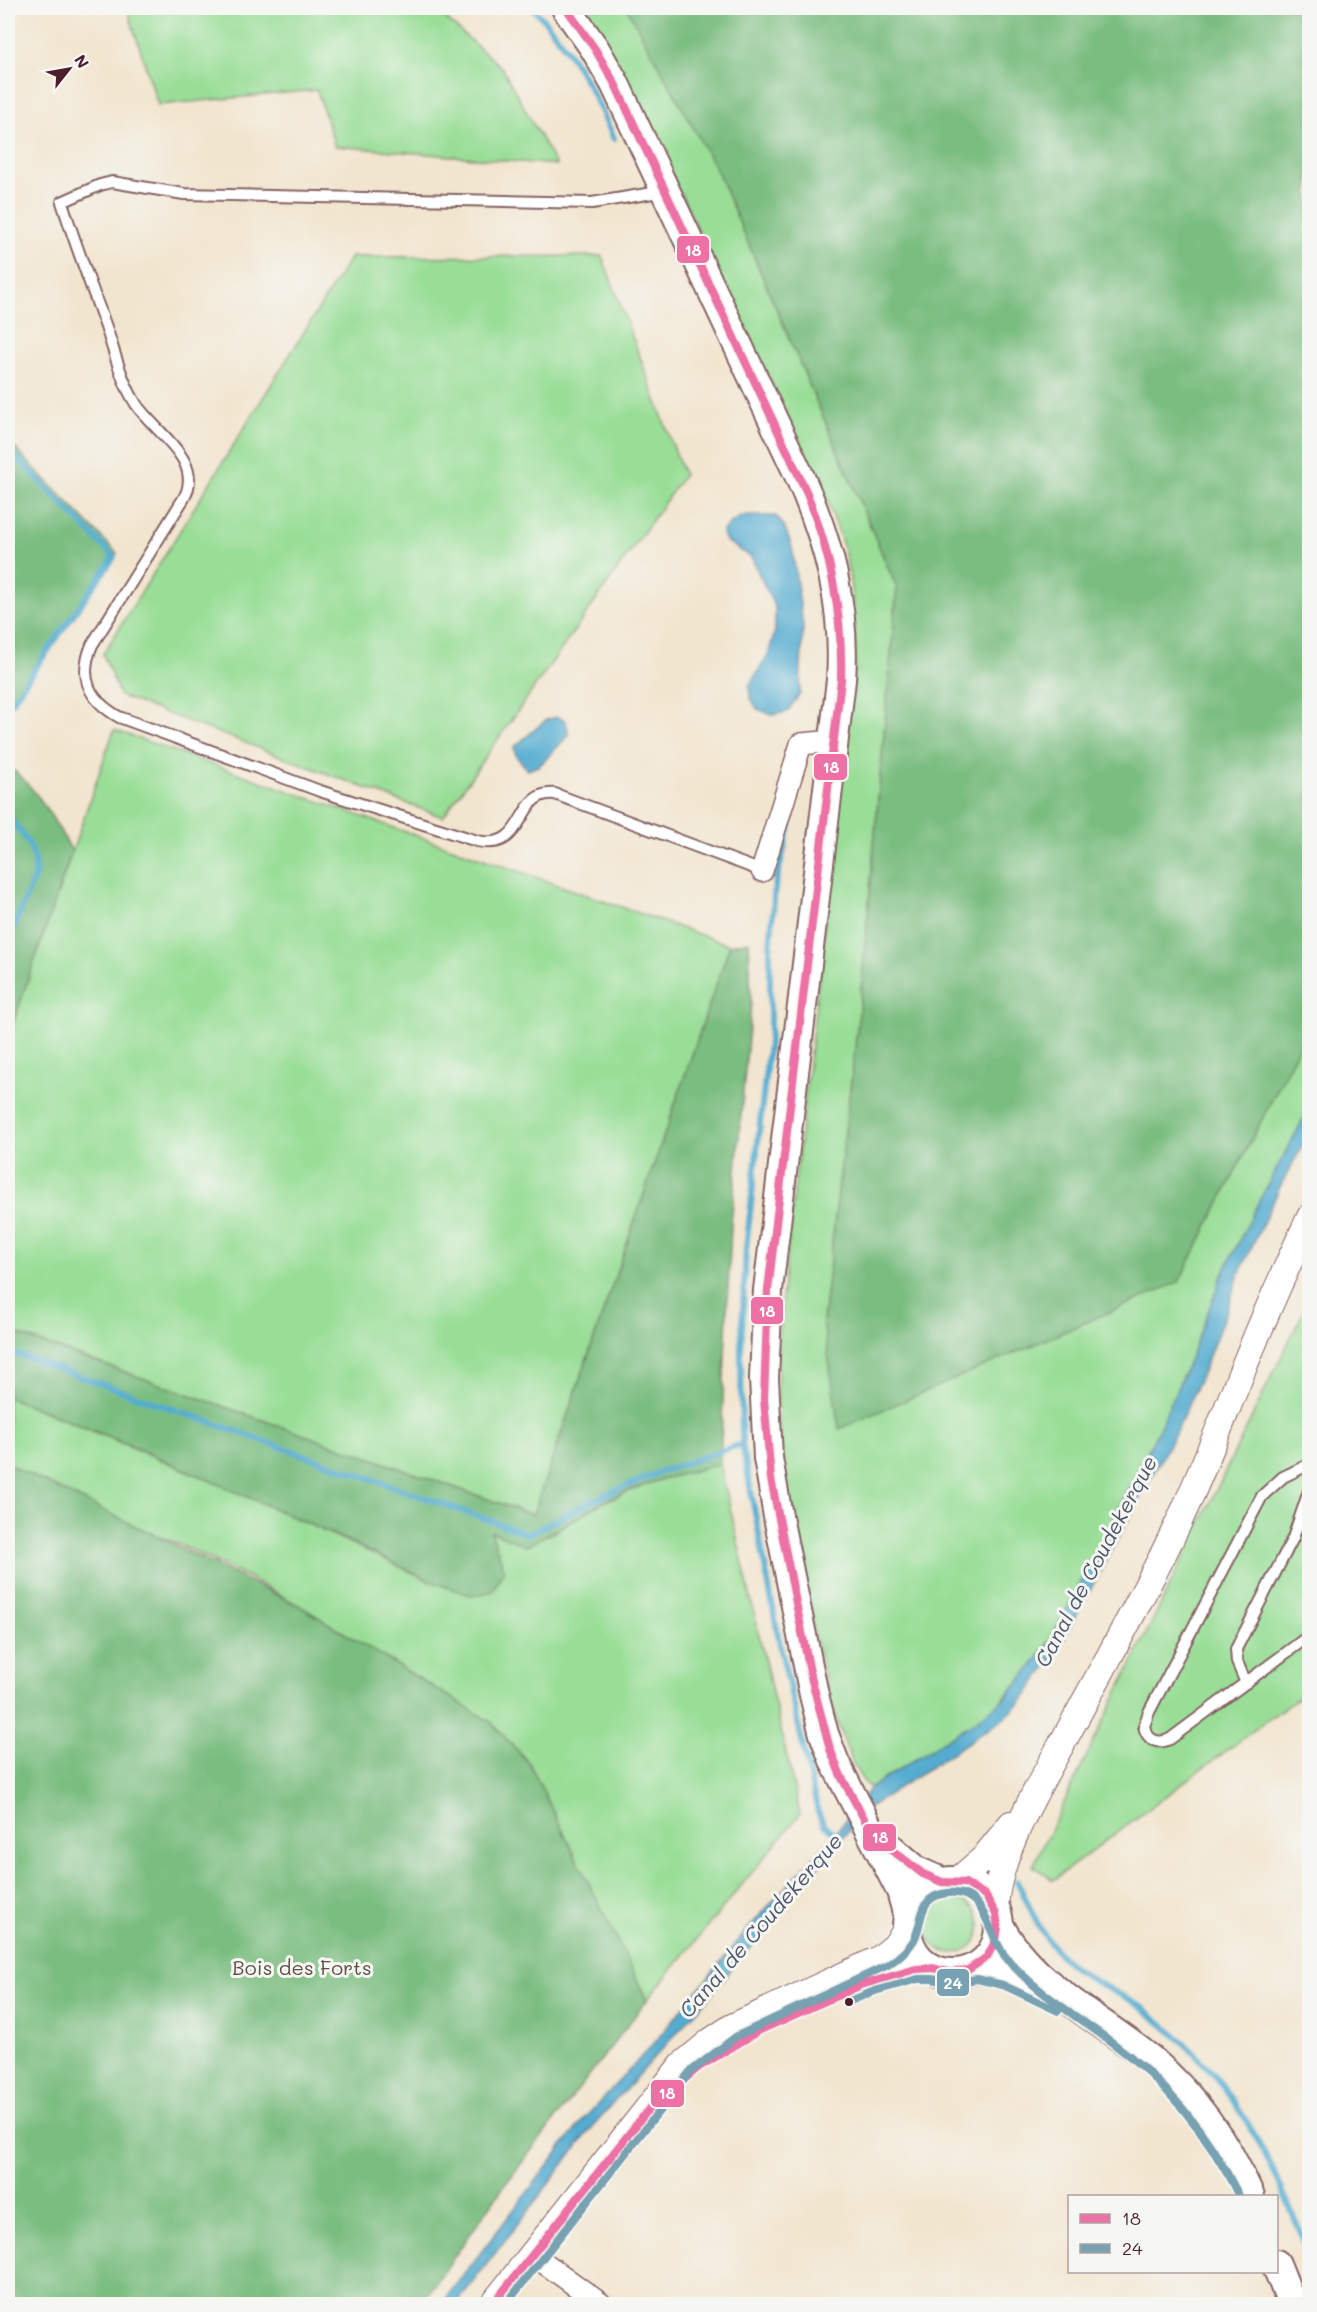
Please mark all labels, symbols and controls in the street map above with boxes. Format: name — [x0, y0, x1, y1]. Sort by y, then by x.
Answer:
north arrow — [39, 39, 99, 99]
text: N — [70, 50, 94, 72]
line badge: 18 — [676, 235, 710, 264]
text: 18 — [684, 239, 702, 260]
line badge: 18 — [813, 753, 848, 781]
text: 18 — [822, 756, 840, 777]
line badge: 18 — [750, 1296, 784, 1325]
text: 18 — [758, 1300, 776, 1321]
water label: Canal de Coudekerque — [1028, 1451, 1162, 1671]
line badge: 18 — [862, 1823, 897, 1852]
text: 18 — [871, 1826, 889, 1847]
water label: Canal de Coudekerque — [672, 1827, 848, 2023]
park label: Bois des Forts — [232, 1954, 372, 1980]
line badge: 24 — [936, 1968, 970, 1997]
text: 24 — [943, 1972, 963, 1993]
unlabelled marker — [843, 1996, 855, 2008]
line badge: 18 — [650, 2079, 685, 2108]
text: 18 — [658, 2082, 676, 2103]
legend — [1068, 2195, 1278, 2273]
text: 18 — [1122, 2206, 1141, 2230]
text: 24 — [1122, 2236, 1143, 2260]

